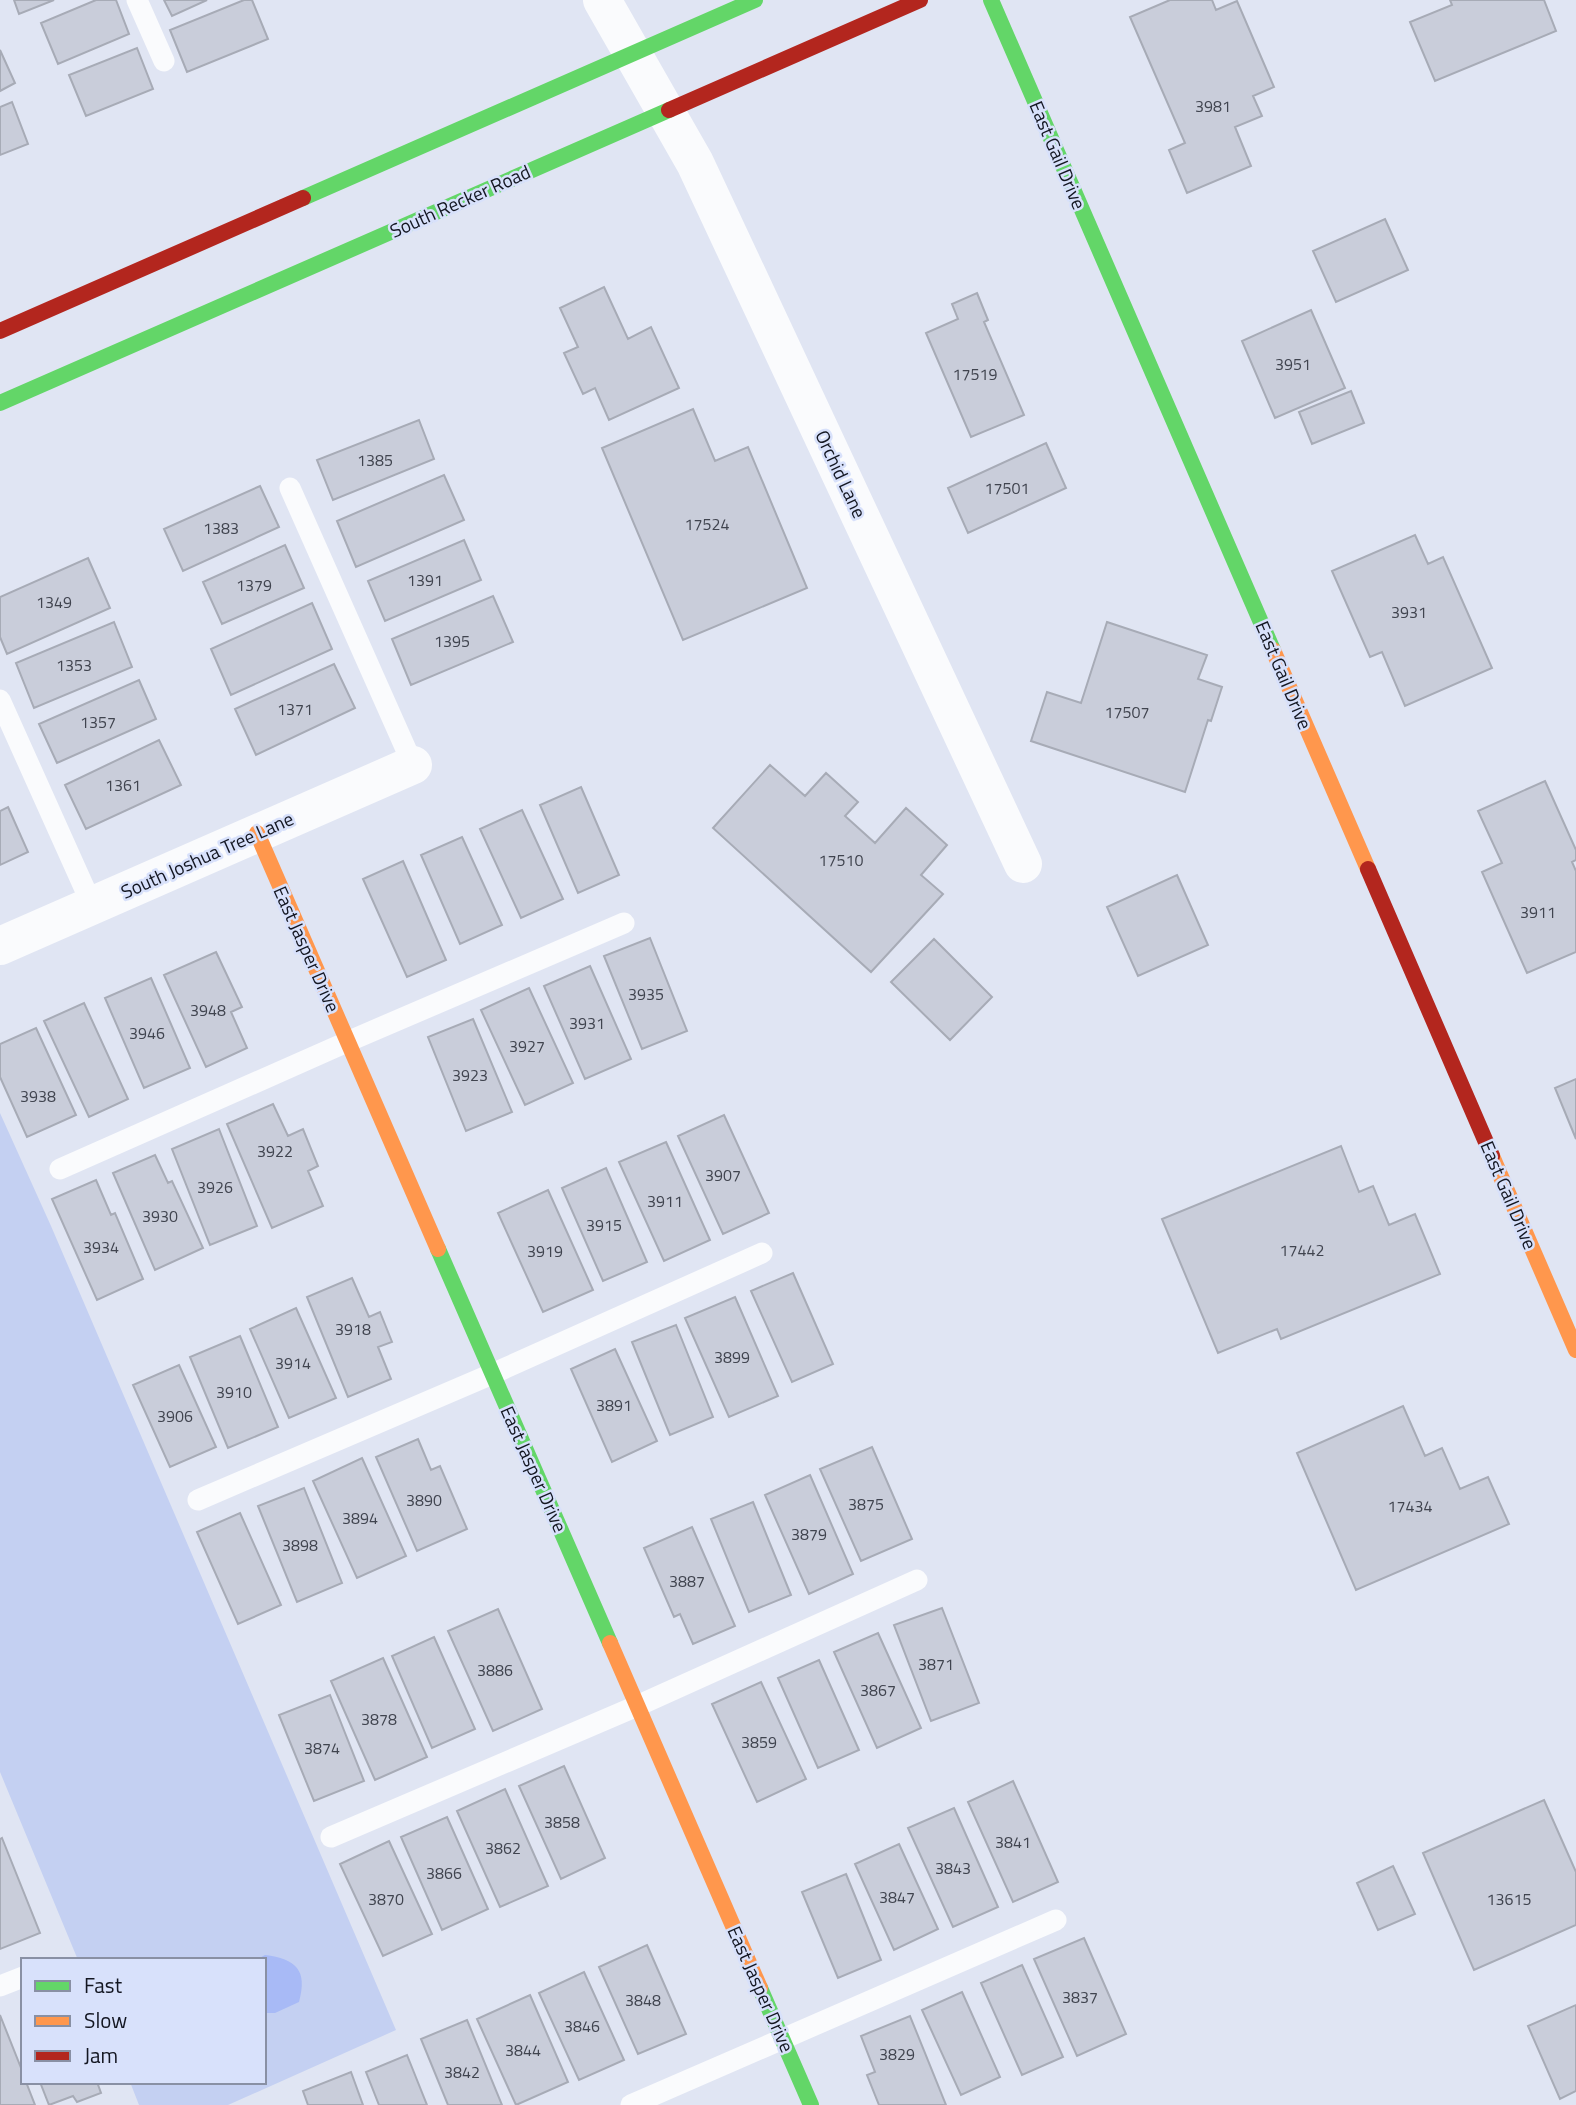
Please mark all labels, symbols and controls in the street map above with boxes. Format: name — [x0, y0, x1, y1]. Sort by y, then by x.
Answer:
house number: 3981 — [1195, 94, 1231, 118]
street label: East Gail Drive — [1023, 96, 1094, 213]
street label: South Recker Road — [385, 157, 535, 245]
house number: 3951 — [1275, 352, 1311, 376]
house number: 17519 — [953, 362, 997, 386]
street label: Orchid Lane — [808, 425, 875, 523]
house number: 1385 — [357, 448, 393, 472]
house number: 17501 — [985, 476, 1029, 500]
house number: 17524 — [685, 512, 729, 536]
house number: 1383 — [203, 516, 239, 540]
house number: 1391 — [407, 568, 443, 592]
house number: 1379 — [236, 573, 272, 597]
house number: 1349 — [36, 590, 72, 614]
house number: 3931 — [1391, 600, 1427, 624]
street label: East Gail Drive — [1249, 616, 1320, 733]
house number: 1395 — [434, 629, 470, 653]
house number: 1353 — [56, 653, 92, 677]
house number: 1371 — [277, 697, 313, 721]
house number: 17507 — [1105, 700, 1149, 724]
house number: 1357 — [80, 710, 116, 734]
house number: 1361 — [105, 773, 141, 797]
street label: South Joshua Tree Lane — [116, 803, 298, 906]
house number: 17510 — [819, 848, 863, 872]
street label: East Jasper Drive — [267, 881, 348, 1017]
house number: 3911 — [1520, 900, 1556, 924]
house number: 3935 — [628, 982, 664, 1006]
house number: 3948 — [190, 998, 226, 1022]
house number: 3931 — [569, 1011, 605, 1035]
house number: 3946 — [129, 1021, 165, 1045]
house number: 3927 — [509, 1034, 545, 1058]
house number: 3923 — [452, 1063, 488, 1087]
house number: 3938 — [20, 1084, 56, 1108]
street label: East Gail Drive — [1474, 1136, 1545, 1253]
house number: 3922 — [257, 1139, 293, 1163]
house number: 3907 — [705, 1163, 741, 1187]
house number: 3926 — [197, 1175, 233, 1199]
house number: 3911 — [647, 1189, 683, 1213]
house number: 3930 — [142, 1204, 178, 1228]
house number: 3915 — [586, 1213, 622, 1237]
house number: 3934 — [83, 1235, 119, 1259]
house number: 17442 — [1280, 1238, 1324, 1262]
house number: 3919 — [527, 1239, 563, 1263]
house number: 3918 — [335, 1317, 371, 1341]
house number: 3899 — [714, 1345, 750, 1369]
house number: 3914 — [275, 1351, 311, 1375]
house number: 3910 — [216, 1380, 252, 1404]
house number: 3891 — [596, 1393, 632, 1417]
street label: East Jasper Drive — [494, 1401, 575, 1537]
house number: 3906 — [157, 1404, 193, 1428]
house number: 3890 — [406, 1488, 442, 1512]
house number: 3875 — [848, 1492, 884, 1516]
house number: 17434 — [1388, 1494, 1432, 1518]
house number: 3894 — [342, 1506, 378, 1530]
house number: 3879 — [791, 1522, 827, 1546]
house number: 3898 — [282, 1533, 318, 1557]
house number: 3887 — [669, 1569, 705, 1593]
house number: 3871 — [918, 1652, 954, 1676]
house number: 3886 — [477, 1658, 513, 1682]
house number: 3867 — [860, 1678, 896, 1702]
house number: 3878 — [361, 1707, 397, 1731]
house number: 3859 — [741, 1730, 777, 1754]
house number: 3874 — [304, 1736, 340, 1760]
house number: 3858 — [544, 1810, 580, 1834]
house number: 3841 — [995, 1830, 1031, 1854]
house number: 3862 — [485, 1836, 521, 1860]
house number: 3843 — [935, 1856, 971, 1880]
house number: 3866 — [426, 1861, 462, 1885]
house number: 3847 — [879, 1885, 915, 1909]
house number: 3870 — [368, 1887, 404, 1911]
house number: 13615 — [1487, 1887, 1531, 1911]
street label: East Jasper Drive — [721, 1921, 802, 2057]
legend — [21, 1958, 266, 2084]
text: Fast — [84, 1969, 123, 2001]
house number: 3837 — [1062, 1985, 1098, 2009]
house number: 3848 — [625, 1988, 661, 2012]
text: Slow — [84, 2004, 127, 2036]
house number: 3846 — [564, 2014, 600, 2038]
house number: 3844 — [505, 2038, 541, 2062]
text: Jam — [84, 2039, 118, 2071]
house number: 3829 — [879, 2042, 915, 2066]
house number: 3842 — [444, 2060, 480, 2084]

